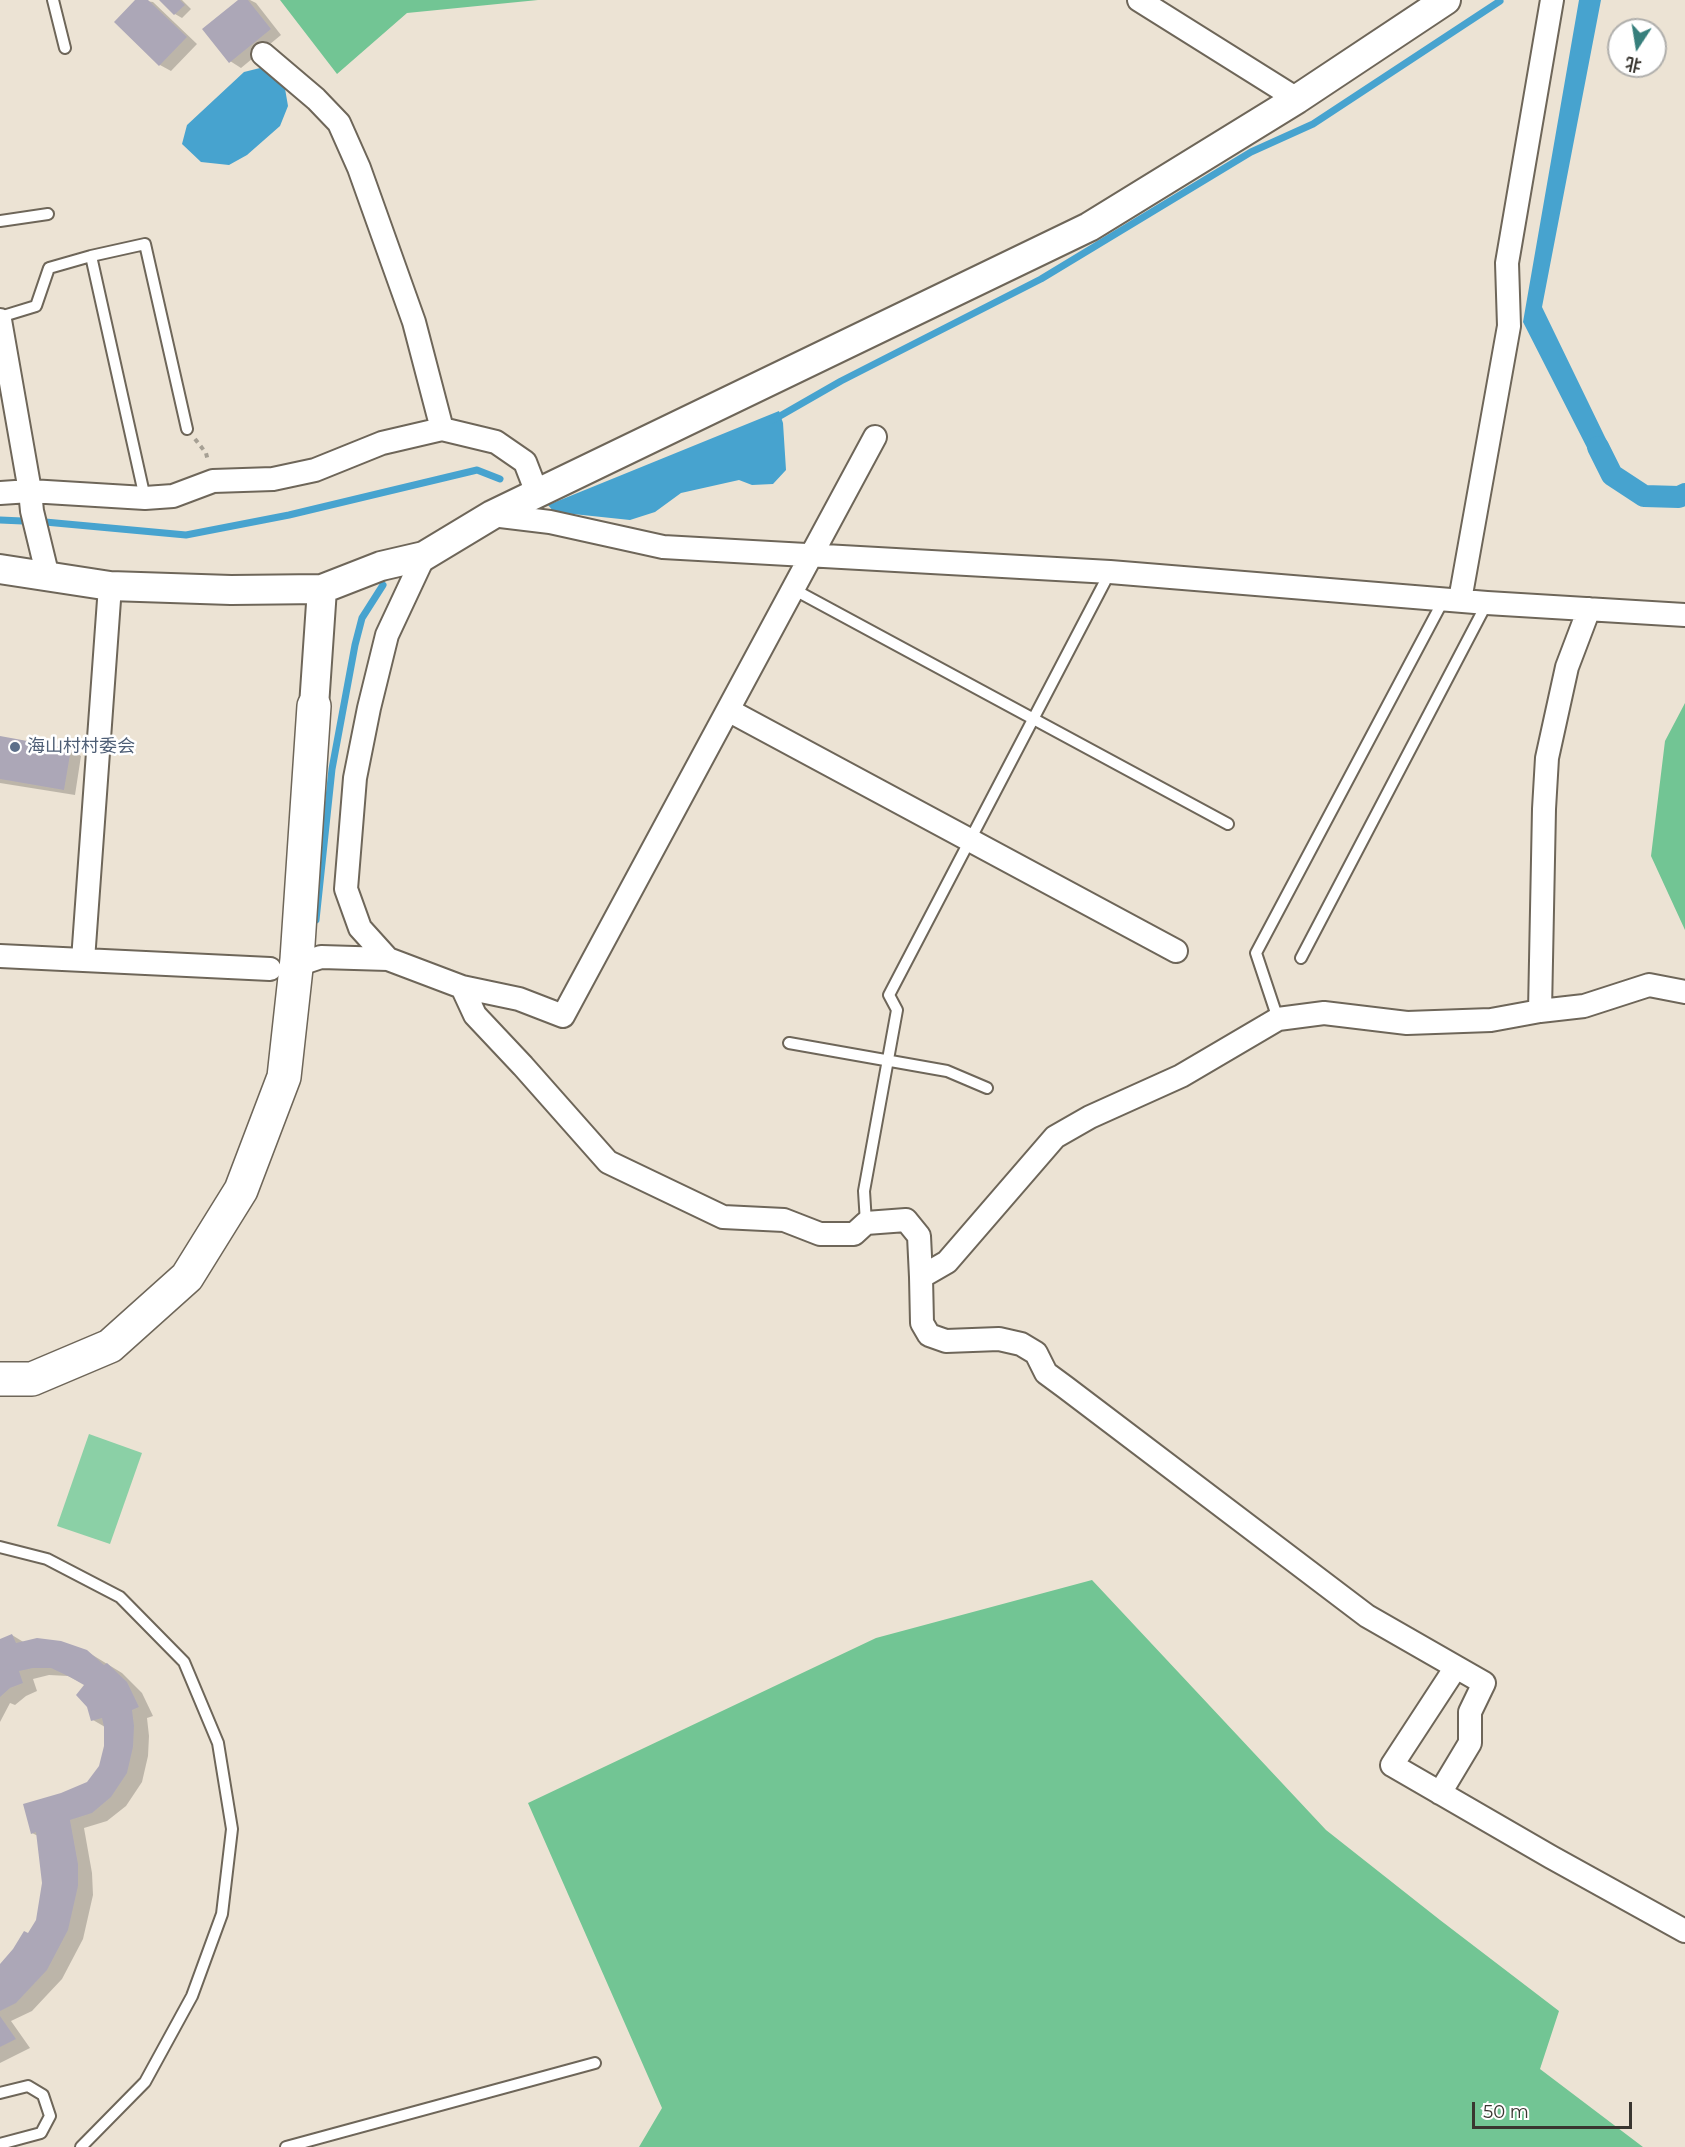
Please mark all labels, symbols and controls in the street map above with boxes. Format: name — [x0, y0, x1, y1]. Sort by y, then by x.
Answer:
north arrow — [1607, 18, 1667, 78]
text: 北 — [1624, 53, 1643, 75]
place label: 海山村村委会 — [27, 736, 135, 758]
marker: 海山村村委会 — [8, 740, 22, 754]
scale bar — [1475, 2090, 1636, 2128]
text: 50 m — [1483, 2101, 1529, 2123]

